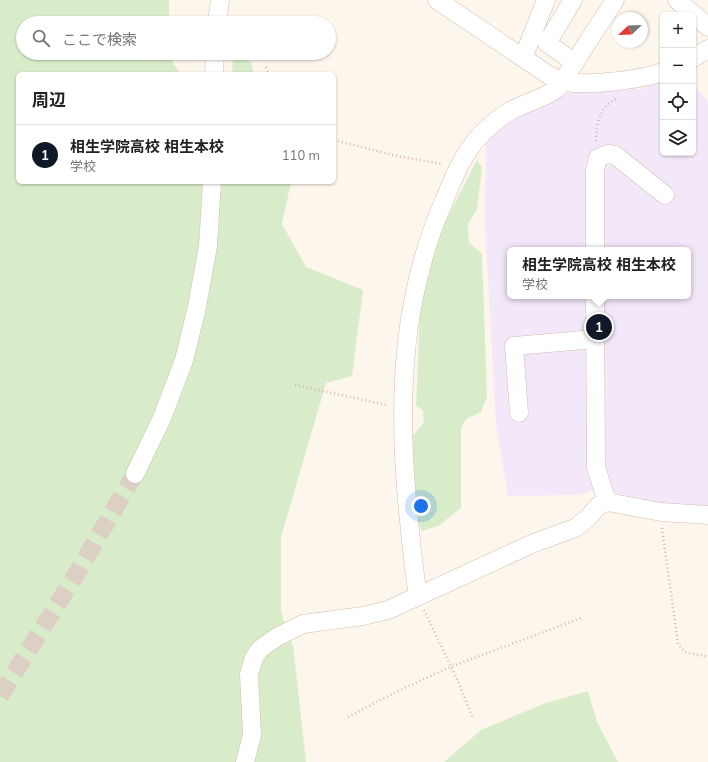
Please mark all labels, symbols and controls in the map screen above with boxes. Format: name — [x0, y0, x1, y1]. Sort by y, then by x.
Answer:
north arrow — [612, 12, 648, 48]
map controls — [660, 12, 696, 156]
button: + — [660, 12, 696, 48]
search box — [16, 16, 336, 60]
icon: search — [30, 27, 52, 49]
text: ここで検索 — [62, 30, 137, 49]
button: − — [660, 48, 696, 84]
button: locate — [660, 84, 696, 120]
text: 周辺 — [32, 89, 66, 110]
button: layers — [660, 120, 696, 156]
text: 相生学院高校 相生本校 — [70, 137, 224, 156]
text: 1 — [41, 147, 49, 163]
text: 110 m — [282, 147, 320, 163]
text: 学校 — [70, 158, 96, 174]
popup — [507, 247, 691, 299]
text: 相生学院高校 相生本校 — [522, 255, 676, 274]
text: 学校 — [522, 276, 548, 292]
pin: 1 — [586, 312, 612, 342]
your location — [411, 496, 431, 516]

